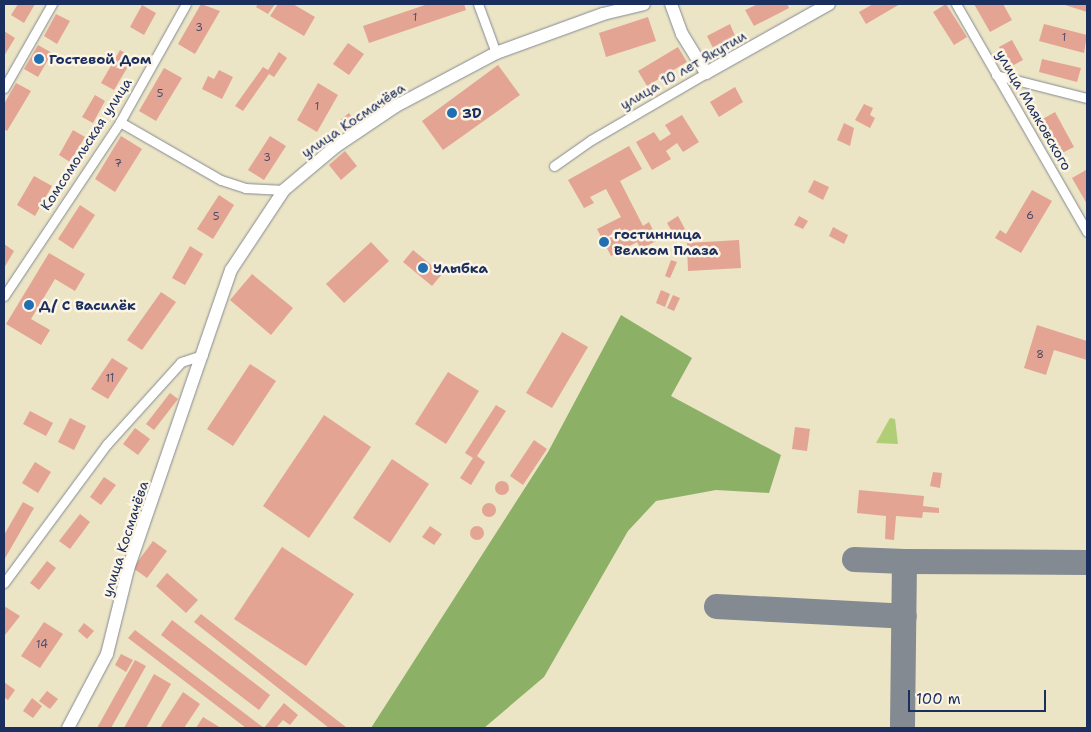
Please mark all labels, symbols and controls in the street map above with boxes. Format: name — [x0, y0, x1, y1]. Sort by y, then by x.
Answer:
house number: 1 — [413, 11, 417, 25]
house number: 3 — [195, 21, 203, 35]
street label: улица 10 лет Якутии — [617, 27, 749, 113]
house number: 1 — [1062, 31, 1066, 45]
street label: улица Маяковского — [993, 47, 1075, 173]
place label: Гостевой Дом — [49, 51, 152, 67]
marker: Гостевой Дом — [33, 53, 45, 65]
street label: Комсомольская улица — [37, 75, 135, 213]
street label: улица Космачёва — [298, 79, 408, 161]
house number: 5 — [157, 87, 163, 101]
house number: 1 — [315, 100, 319, 114]
place label: 3D — [462, 105, 482, 121]
marker: 3D — [446, 107, 458, 119]
house number: 3 — [263, 151, 271, 165]
house number: 7 — [114, 157, 122, 171]
house number: 6 — [1026, 209, 1034, 223]
house number: 5 — [213, 210, 219, 224]
place label: гостинница Велком Плаза — [614, 226, 718, 258]
marker: гостинница Велком Плаза — [598, 236, 610, 248]
place label: Улыбка — [433, 260, 488, 276]
marker: Улыбка — [417, 262, 429, 274]
place label: Д/ С Василёк — [39, 297, 136, 313]
marker: Д/ С Василёк — [23, 299, 35, 311]
house number: 8 — [1036, 348, 1044, 362]
house number: 11 — [106, 372, 114, 386]
street label: улица Космачёва — [98, 479, 152, 599]
house number: 14 — [36, 638, 48, 652]
scale bar — [911, 680, 1048, 712]
text: 100 m — [916, 689, 961, 709]

